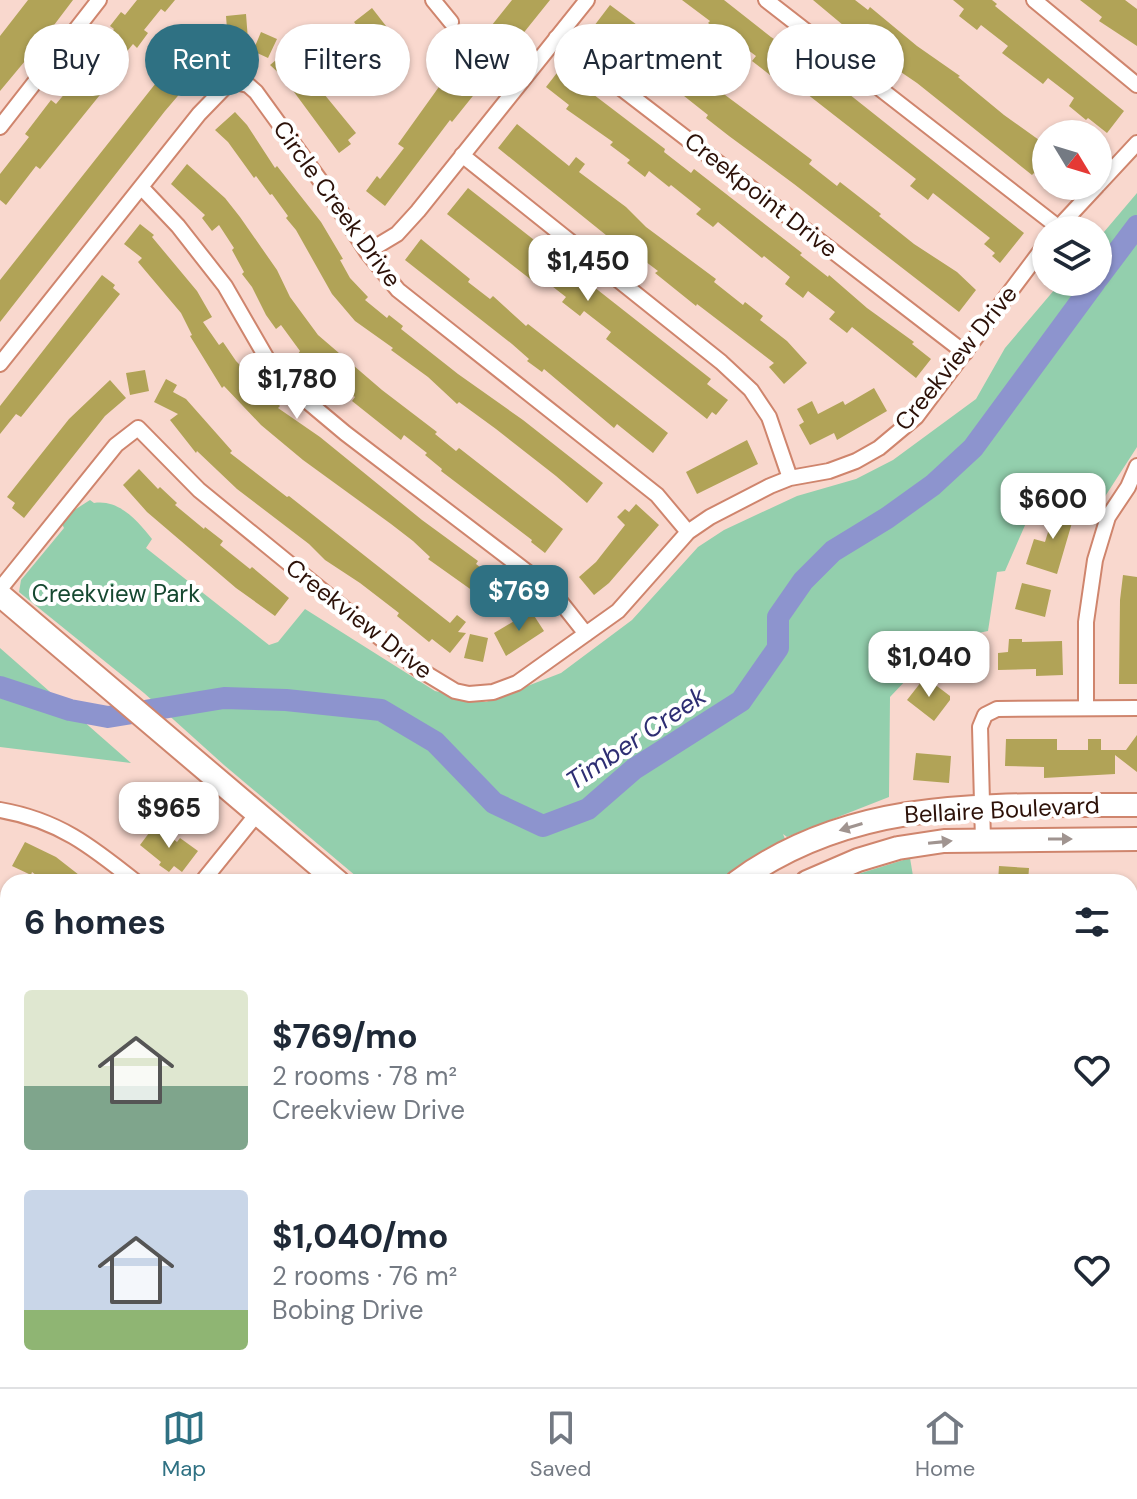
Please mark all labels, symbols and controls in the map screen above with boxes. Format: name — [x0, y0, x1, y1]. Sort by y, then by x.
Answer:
chip: Buy — [24, 24, 129, 96]
chip: Rent — [145, 24, 259, 96]
chip: Filters — [275, 24, 410, 96]
chip: New — [426, 24, 538, 96]
chip: Apartment — [554, 24, 751, 96]
chip: House — [767, 24, 904, 96]
street label: Circle Creek Drive — [266, 114, 408, 293]
north arrow — [1032, 120, 1112, 200]
map controls — [1032, 120, 1112, 296]
street label: Creekpoint Drive — [678, 125, 844, 264]
button: layers — [1032, 216, 1112, 296]
pin: $1,450 — [523, 235, 653, 303]
text: $1,450 — [547, 244, 629, 278]
street label: Creekview Drive — [888, 279, 1024, 437]
pin: $1,780 — [232, 353, 362, 421]
text: $1,780 — [257, 362, 337, 396]
pin: $600 — [1006, 473, 1100, 541]
text: $600 — [1019, 482, 1087, 516]
street label: Creekview Drive — [280, 552, 439, 686]
pin: $769 — [472, 565, 566, 633]
text: $769 — [488, 574, 550, 608]
park label: Creekview Park — [32, 578, 200, 609]
pin: $1,040 — [864, 631, 994, 699]
text: $1,040 — [886, 640, 972, 674]
water label: Timber Creek — [559, 678, 713, 798]
pin: $965 — [122, 782, 216, 850]
street label: Bellaire Boulevard — [903, 789, 1100, 830]
text: $965 — [137, 791, 201, 825]
one-way arrow — [838, 821, 862, 834]
one-way arrow — [1048, 833, 1073, 845]
one-way arrow — [928, 835, 953, 848]
text: 6 homes — [24, 900, 166, 945]
icon: filters — [1070, 900, 1114, 944]
text: $769/mo — [272, 1014, 418, 1059]
icon: home — [88, 1022, 184, 1118]
icon: heart — [1070, 1048, 1114, 1092]
text: 2 rooms · 78 m² — [272, 1059, 457, 1093]
text: Creekview Drive — [272, 1093, 465, 1127]
text: $1,040/mo — [272, 1214, 449, 1259]
icon: home — [88, 1222, 184, 1318]
icon: heart — [1070, 1248, 1114, 1292]
text: 2 rooms · 76 m² — [272, 1259, 457, 1293]
text: Bobing Drive — [272, 1293, 424, 1327]
tab: Map — [162, 1406, 206, 1483]
tab: Saved — [530, 1406, 591, 1483]
tab: Home — [915, 1406, 975, 1483]

